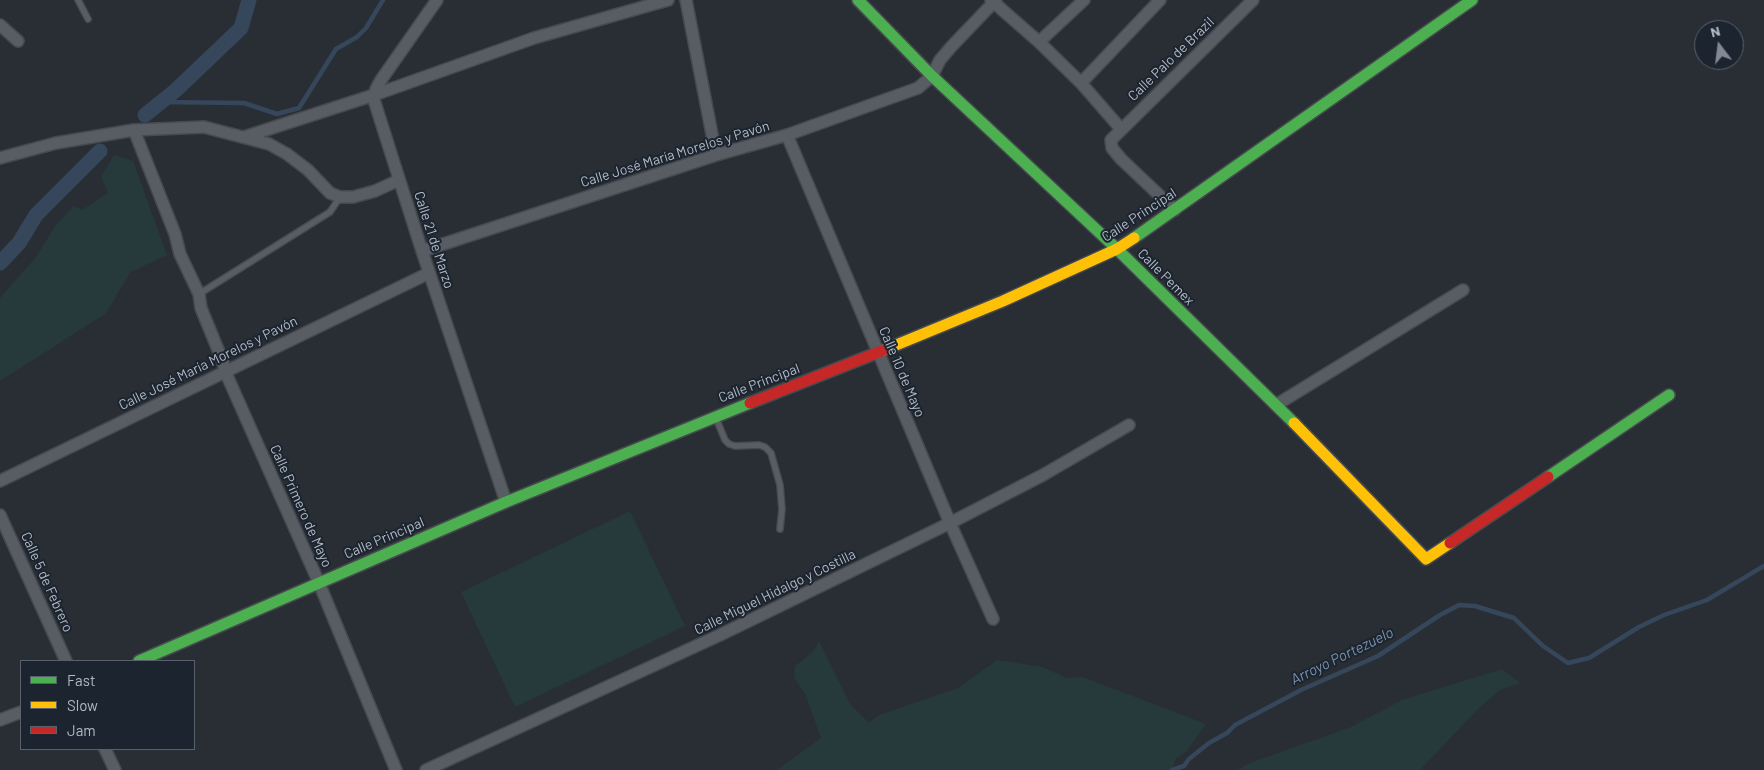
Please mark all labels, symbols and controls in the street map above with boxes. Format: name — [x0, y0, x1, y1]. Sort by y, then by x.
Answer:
street label: Calle Palo de Brazil — [1124, 14, 1218, 104]
north arrow — [1694, 20, 1744, 70]
text: N — [1709, 22, 1722, 40]
street label: Calle José María Morelos y Pavón — [578, 117, 772, 191]
street label: Calle Principal — [1099, 185, 1179, 245]
street label: Calle 21 de Marzo — [410, 189, 458, 291]
street label: Calle Pemex — [1134, 245, 1198, 309]
street label: Calle José María Morelos y Pavón — [116, 312, 300, 414]
street label: Calle 10 de Mayo — [875, 324, 929, 420]
street label: Calle Principal — [716, 360, 802, 406]
street label: Calle Primero de Mayo — [266, 442, 336, 570]
street label: Calle Principal — [341, 514, 427, 562]
street label: Calle 5 de Febrero — [17, 529, 77, 635]
street label: Calle Miguel Hidalgo y Costilla — [692, 546, 858, 638]
water label: Arroyo Portezuelo — [1288, 623, 1396, 689]
legend — [20, 660, 195, 750]
text: Fast — [67, 671, 95, 689]
text: Slow — [67, 696, 98, 714]
text: Jam — [67, 721, 96, 739]

